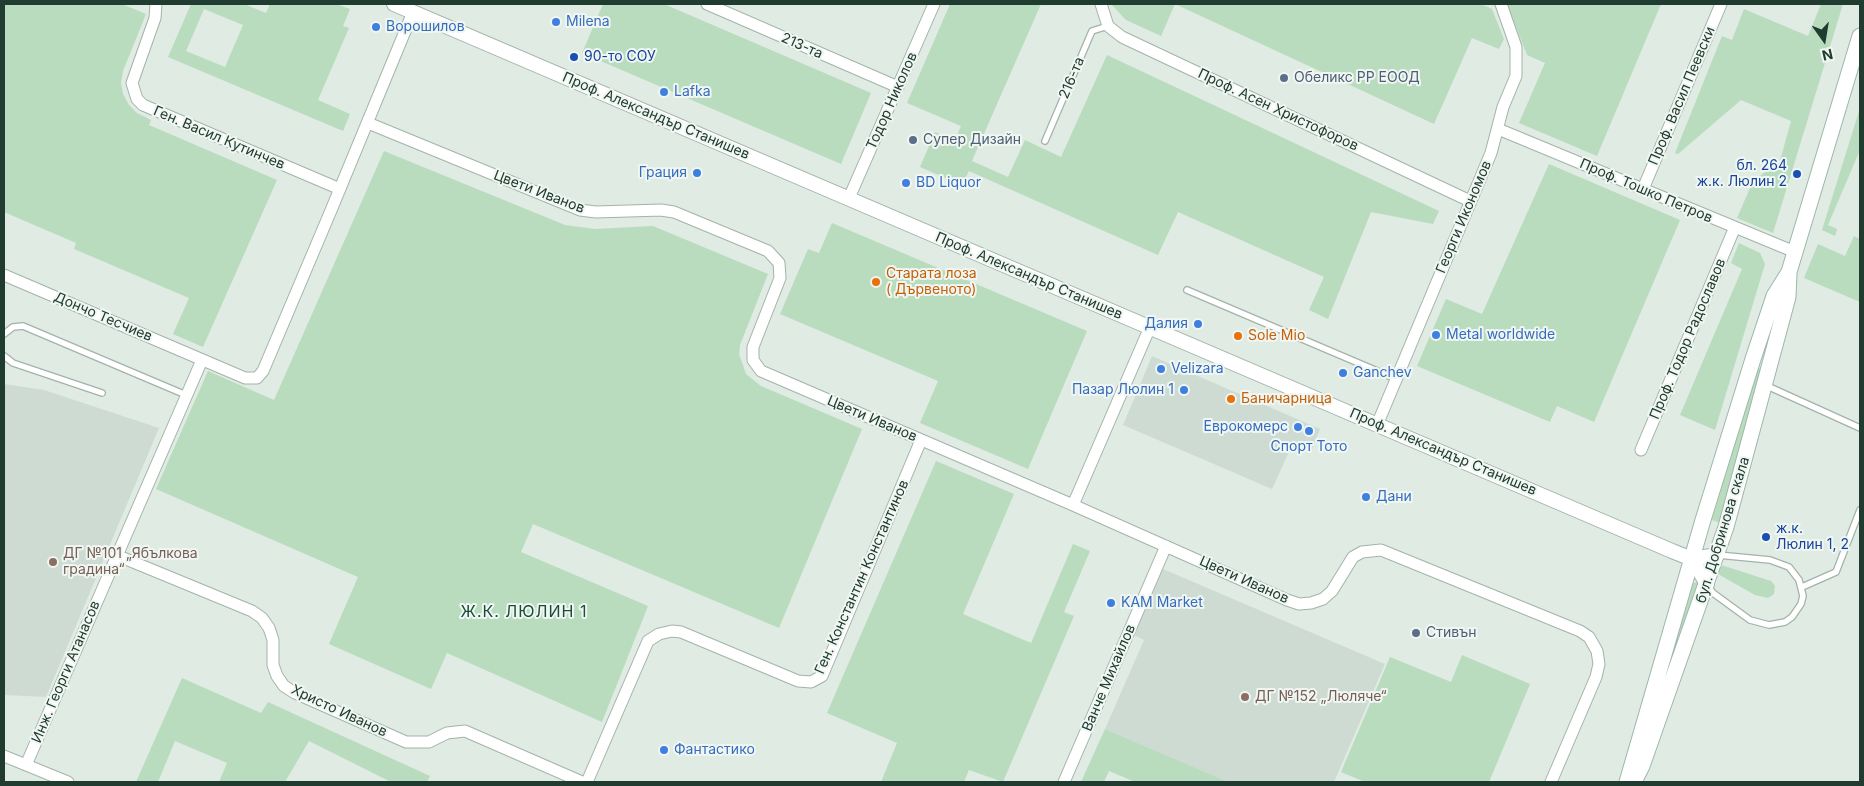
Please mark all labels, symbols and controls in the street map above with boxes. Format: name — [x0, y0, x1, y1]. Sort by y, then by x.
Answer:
place label: Milena — [566, 14, 610, 30]
north arrow — [1799, 15, 1849, 65]
marker: Milena — [550, 16, 562, 28]
place label: Ворошилов — [386, 19, 465, 35]
marker: Ворошилов — [370, 21, 382, 33]
street label: Проф. Васил Пеевски — [1645, 24, 1719, 168]
street label: 213-та — [779, 29, 825, 63]
text: N — [1820, 46, 1835, 65]
place label: 90-то СОУ — [584, 49, 656, 65]
street label: Тодор Николов — [863, 50, 921, 152]
marker: 90-то СОУ — [568, 51, 580, 63]
street label: 216-та — [1056, 55, 1088, 101]
street label: Проф. Асен Христофоров — [1195, 65, 1361, 155]
street label: Проф. Александър Станишев — [560, 69, 752, 163]
place label: Обеликс РР ЕООД — [1294, 70, 1420, 86]
marker: Обеликс РР ЕООД — [1278, 72, 1290, 84]
place label: Lafka — [674, 84, 711, 100]
marker: Lafka — [658, 86, 670, 98]
street label: Ген. Васил Кутинчев — [151, 103, 287, 173]
place label: Супер Дизайн — [923, 132, 1021, 148]
marker: Супер Дизайн — [907, 134, 919, 146]
street label: Проф. Тошко Петров — [1577, 155, 1715, 227]
street label: Георги Икономов — [1433, 158, 1495, 276]
place label: бл. 264 ж.к. Люлин 2 — [1697, 158, 1787, 190]
place label: Грация — [639, 165, 687, 181]
street label: Цвети Иванов — [491, 167, 587, 217]
marker: Грация — [691, 167, 703, 179]
marker: бл. 264 ж.к. Люлин 2 — [1791, 168, 1803, 180]
place label: BD Liquor — [916, 175, 981, 191]
marker: BD Liquor — [900, 177, 912, 189]
street label: Проф. Александър Станишев — [933, 229, 1125, 323]
street label: Проф. Тодор Радославов — [1646, 256, 1730, 422]
place label: Старата лоза ( Дървеното) — [886, 266, 977, 298]
marker: Старата лоза ( Дървеното) — [870, 276, 882, 288]
street label: Дончо Тесчиев — [51, 289, 155, 345]
place label: Далия — [1145, 316, 1188, 332]
marker: Далия — [1192, 318, 1204, 330]
place label: Metal worldwide — [1446, 327, 1555, 343]
place label: Sole Mio — [1248, 328, 1305, 344]
marker: Metal worldwide — [1430, 329, 1442, 341]
marker: Sole Mio — [1232, 330, 1244, 342]
place label: Velizara — [1171, 361, 1224, 377]
marker: Velizara — [1155, 363, 1167, 375]
place label: Ganchev — [1353, 365, 1412, 381]
marker: Ganchev — [1337, 367, 1349, 379]
place label: Пазар Люлин 1 — [1072, 382, 1174, 398]
marker: Пазар Люлин 1 — [1178, 384, 1190, 396]
place label: Баничарница — [1241, 391, 1332, 407]
street label: Цвети Иванов — [825, 393, 919, 445]
marker: Баничарница — [1225, 393, 1237, 405]
street label: Проф. Александър Станишев — [1347, 405, 1539, 499]
place label: Еврокомерс — [1204, 419, 1288, 435]
marker: Еврокомерс — [1292, 421, 1304, 433]
marker: Спорт Тото — [1303, 425, 1315, 437]
place label: Спорт Тото — [1271, 439, 1347, 455]
street label: бул. Добринова скала — [1693, 455, 1753, 605]
street label: Ген. Константин Константинов — [811, 477, 913, 677]
place label: Дани — [1376, 489, 1412, 505]
marker: Дани — [1360, 491, 1372, 503]
place label: ж.к. Люлин 1, 2 — [1776, 521, 1849, 554]
marker: ж.к. Люлин 1, 2 — [1760, 531, 1772, 543]
place label: ДГ №101 „Ябълкова градина“ — [63, 546, 198, 578]
street label: Цвети Иванов — [1197, 553, 1291, 607]
marker: ДГ №101 „Ябълкова градина“ — [47, 556, 59, 568]
place label: KAM Market — [1121, 595, 1203, 611]
marker: KAM Market — [1105, 597, 1117, 609]
street label: Инж. Георги Атанасов — [28, 598, 104, 746]
district label: Ж.К. ЛЮЛИН 1 — [459, 602, 589, 622]
street label: Ванче Михайлов — [1079, 622, 1139, 734]
place label: Стивън — [1426, 625, 1476, 641]
marker: Стивън — [1410, 627, 1422, 639]
street label: Христо Иванов — [288, 681, 390, 741]
place label: ДГ №152 „Люляче“ — [1255, 689, 1387, 705]
marker: ДГ №152 „Люляче“ — [1239, 691, 1251, 703]
place label: Фантастико — [674, 742, 755, 758]
marker: Фантастико — [658, 744, 670, 756]

